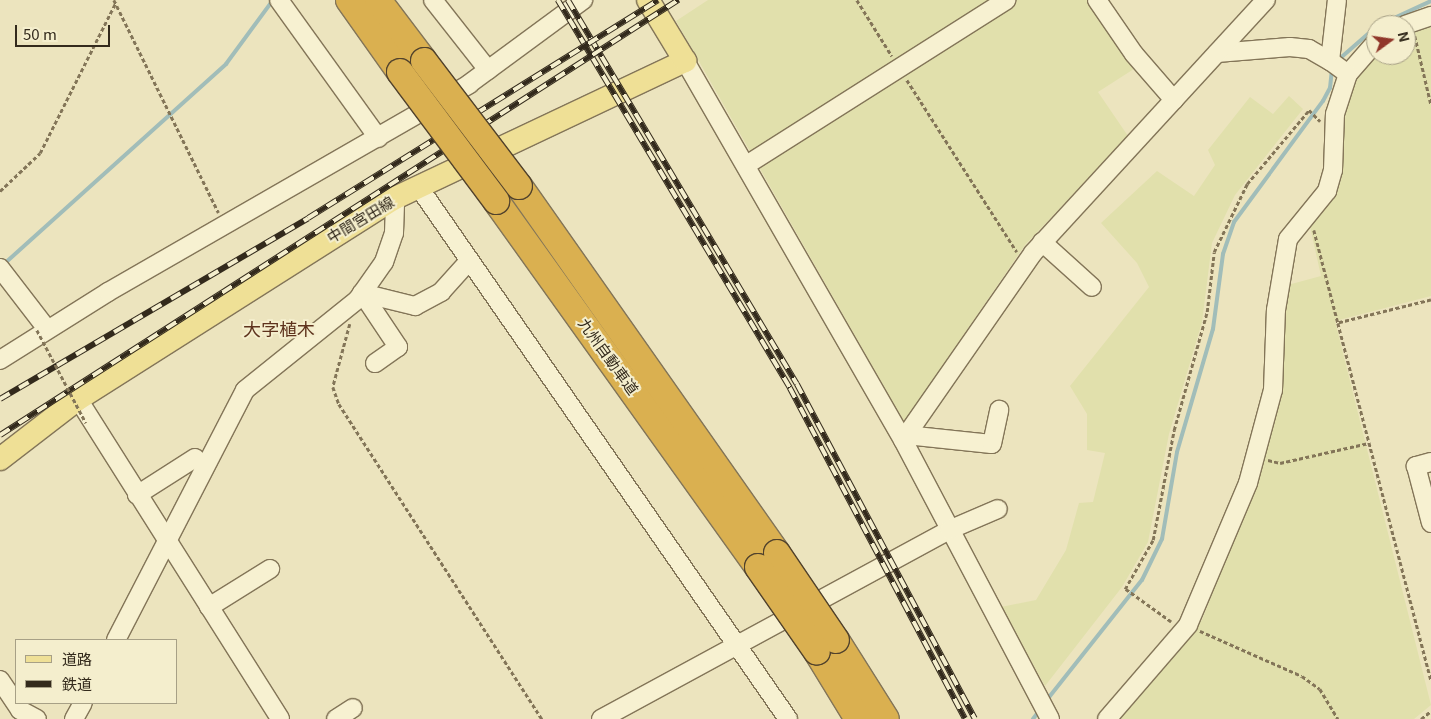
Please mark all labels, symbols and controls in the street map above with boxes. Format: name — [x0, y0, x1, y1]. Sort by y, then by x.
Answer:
scale bar — [18, 15, 112, 47]
north arrow — [1366, 15, 1416, 65]
text: 50 m — [23, 23, 57, 44]
text: N — [1394, 29, 1416, 44]
street label: 中間宮田線 — [323, 192, 397, 246]
street label: 九州自動車道 — [575, 314, 643, 398]
district label: 大字植木 — [243, 317, 315, 339]
legend — [15, 639, 178, 704]
text: 道路 — [62, 648, 92, 669]
text: 鉄道 — [62, 673, 92, 694]

